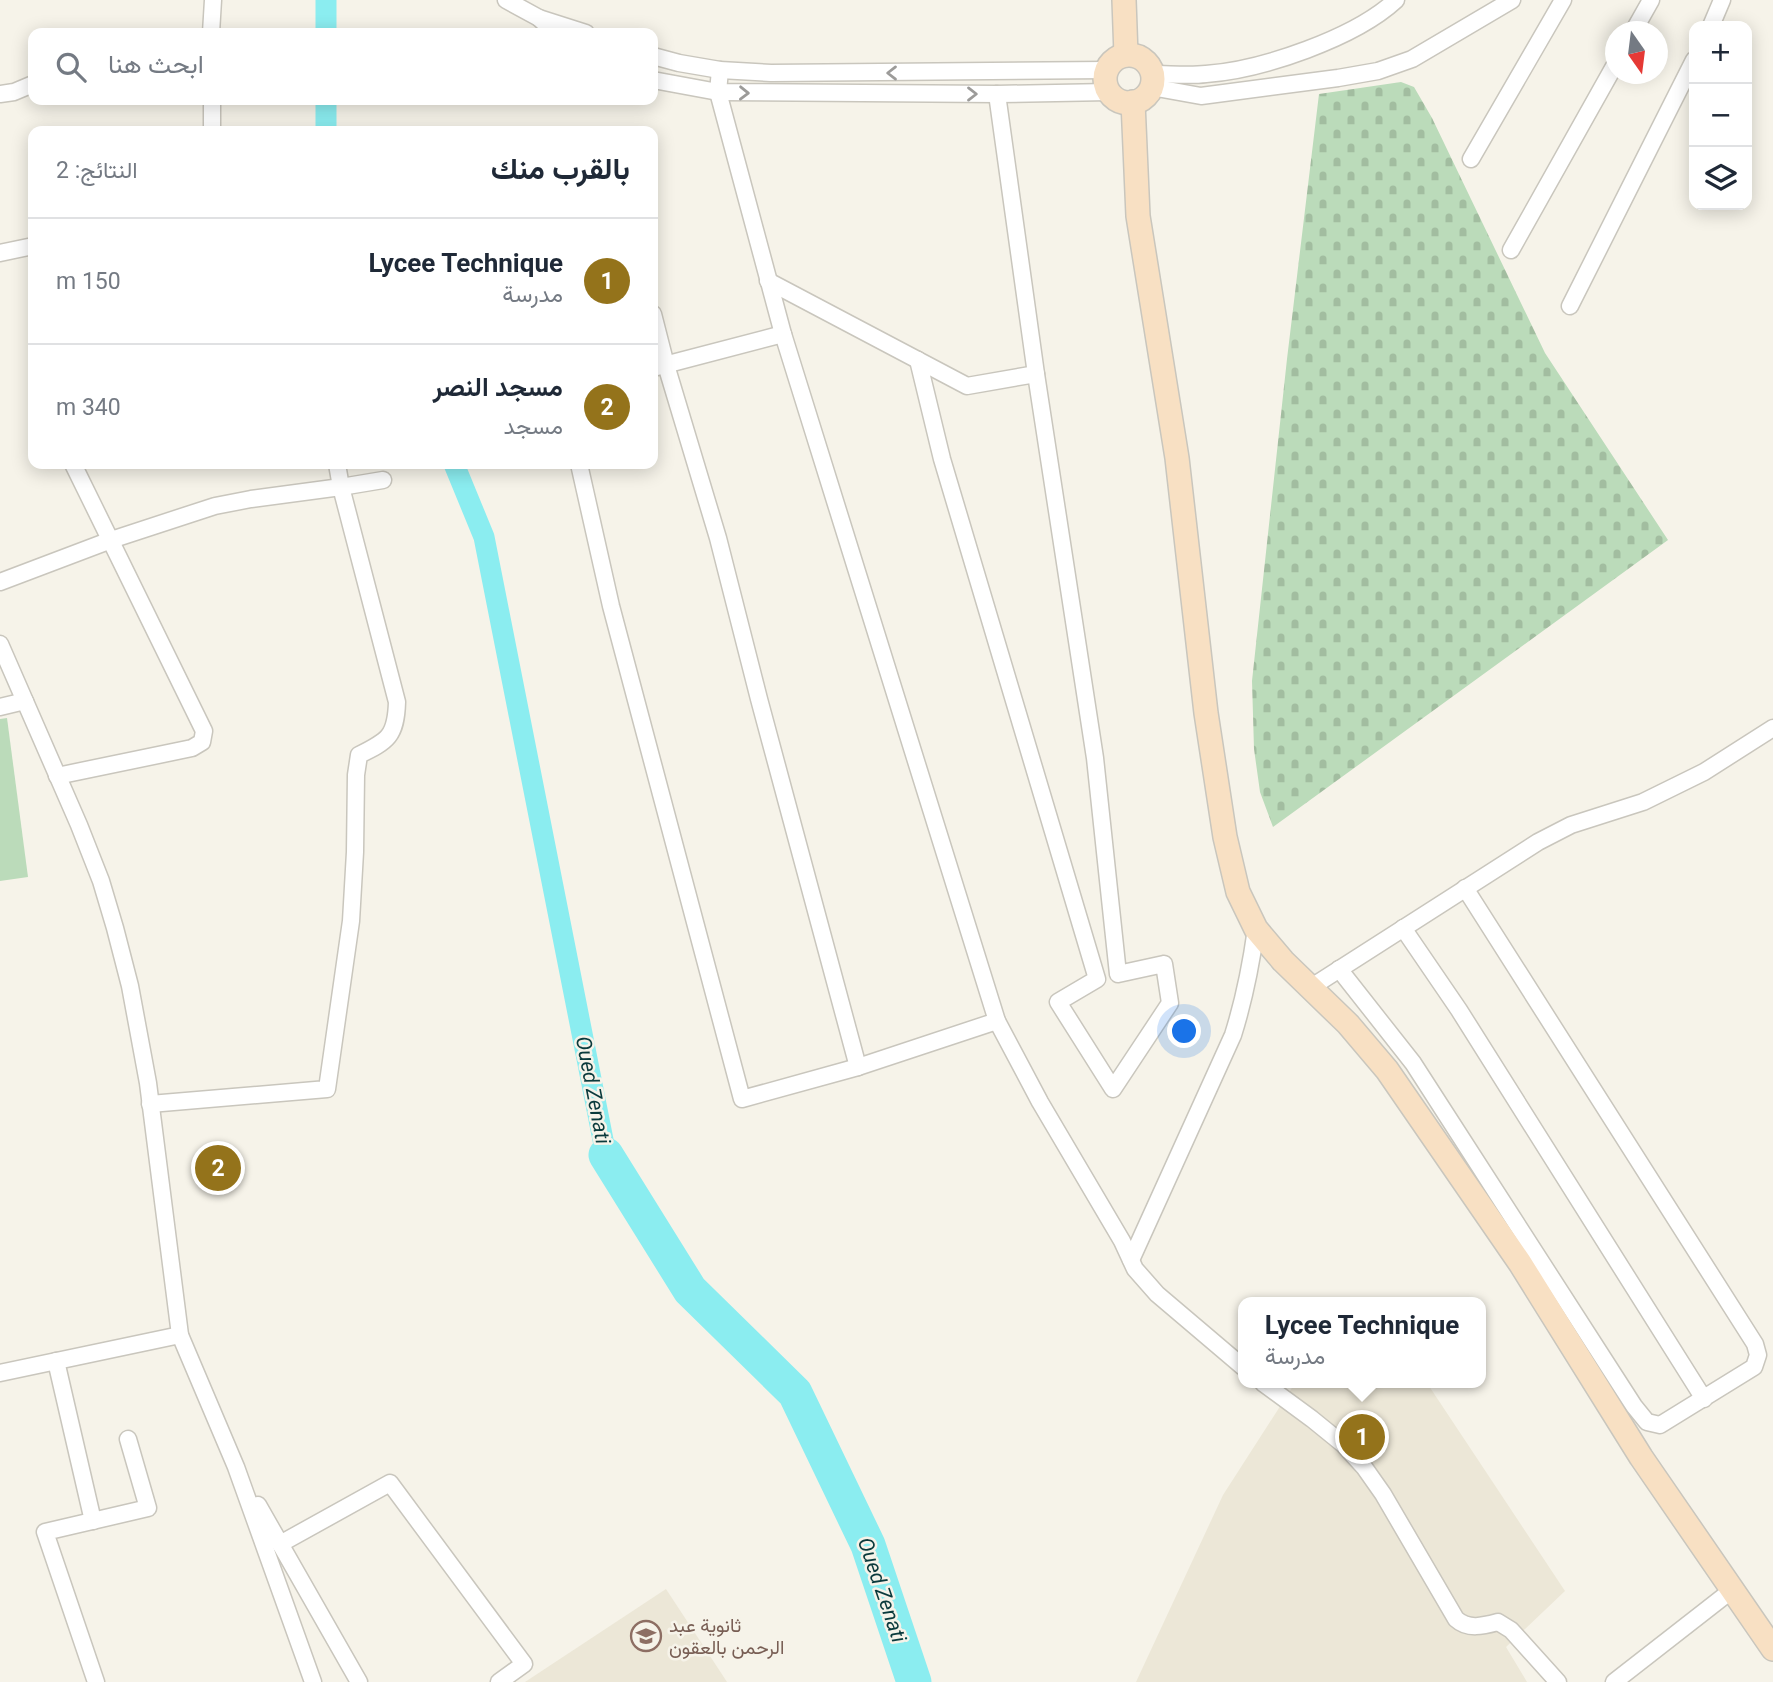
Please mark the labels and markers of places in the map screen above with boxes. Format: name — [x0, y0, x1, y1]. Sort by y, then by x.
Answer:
pin: 2 — [195, 1142, 241, 1194]
pin: 1 — [1339, 1411, 1385, 1463]
place label: ثانوية عبد الرحمن بالعقون — [669, 1614, 784, 1659]
school or university icon: ثانوية عبد الرحمن بالعقون — [629, 1619, 663, 1653]

